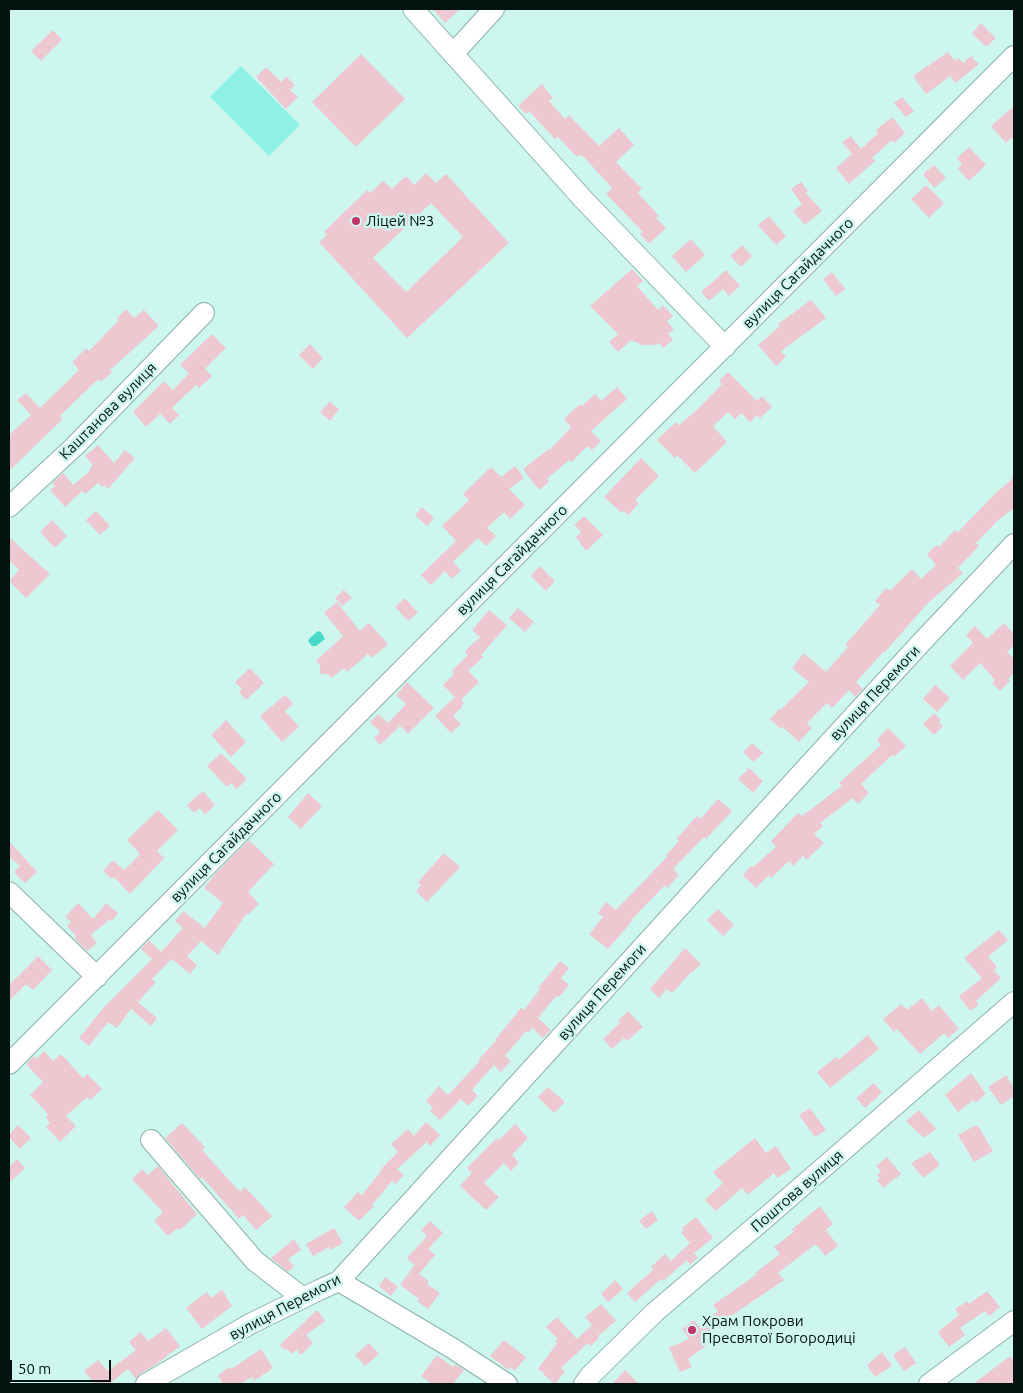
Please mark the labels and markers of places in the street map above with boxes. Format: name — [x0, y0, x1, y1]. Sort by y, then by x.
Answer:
place label: Ліцей №3 — [366, 212, 434, 230]
marker: Ліцей №3 — [350, 215, 362, 227]
place label: Храм Покрови Пресвятої Богородиці — [702, 1312, 856, 1347]
marker: Храм Покрови Пресвятої Богородиці — [686, 1324, 698, 1336]

